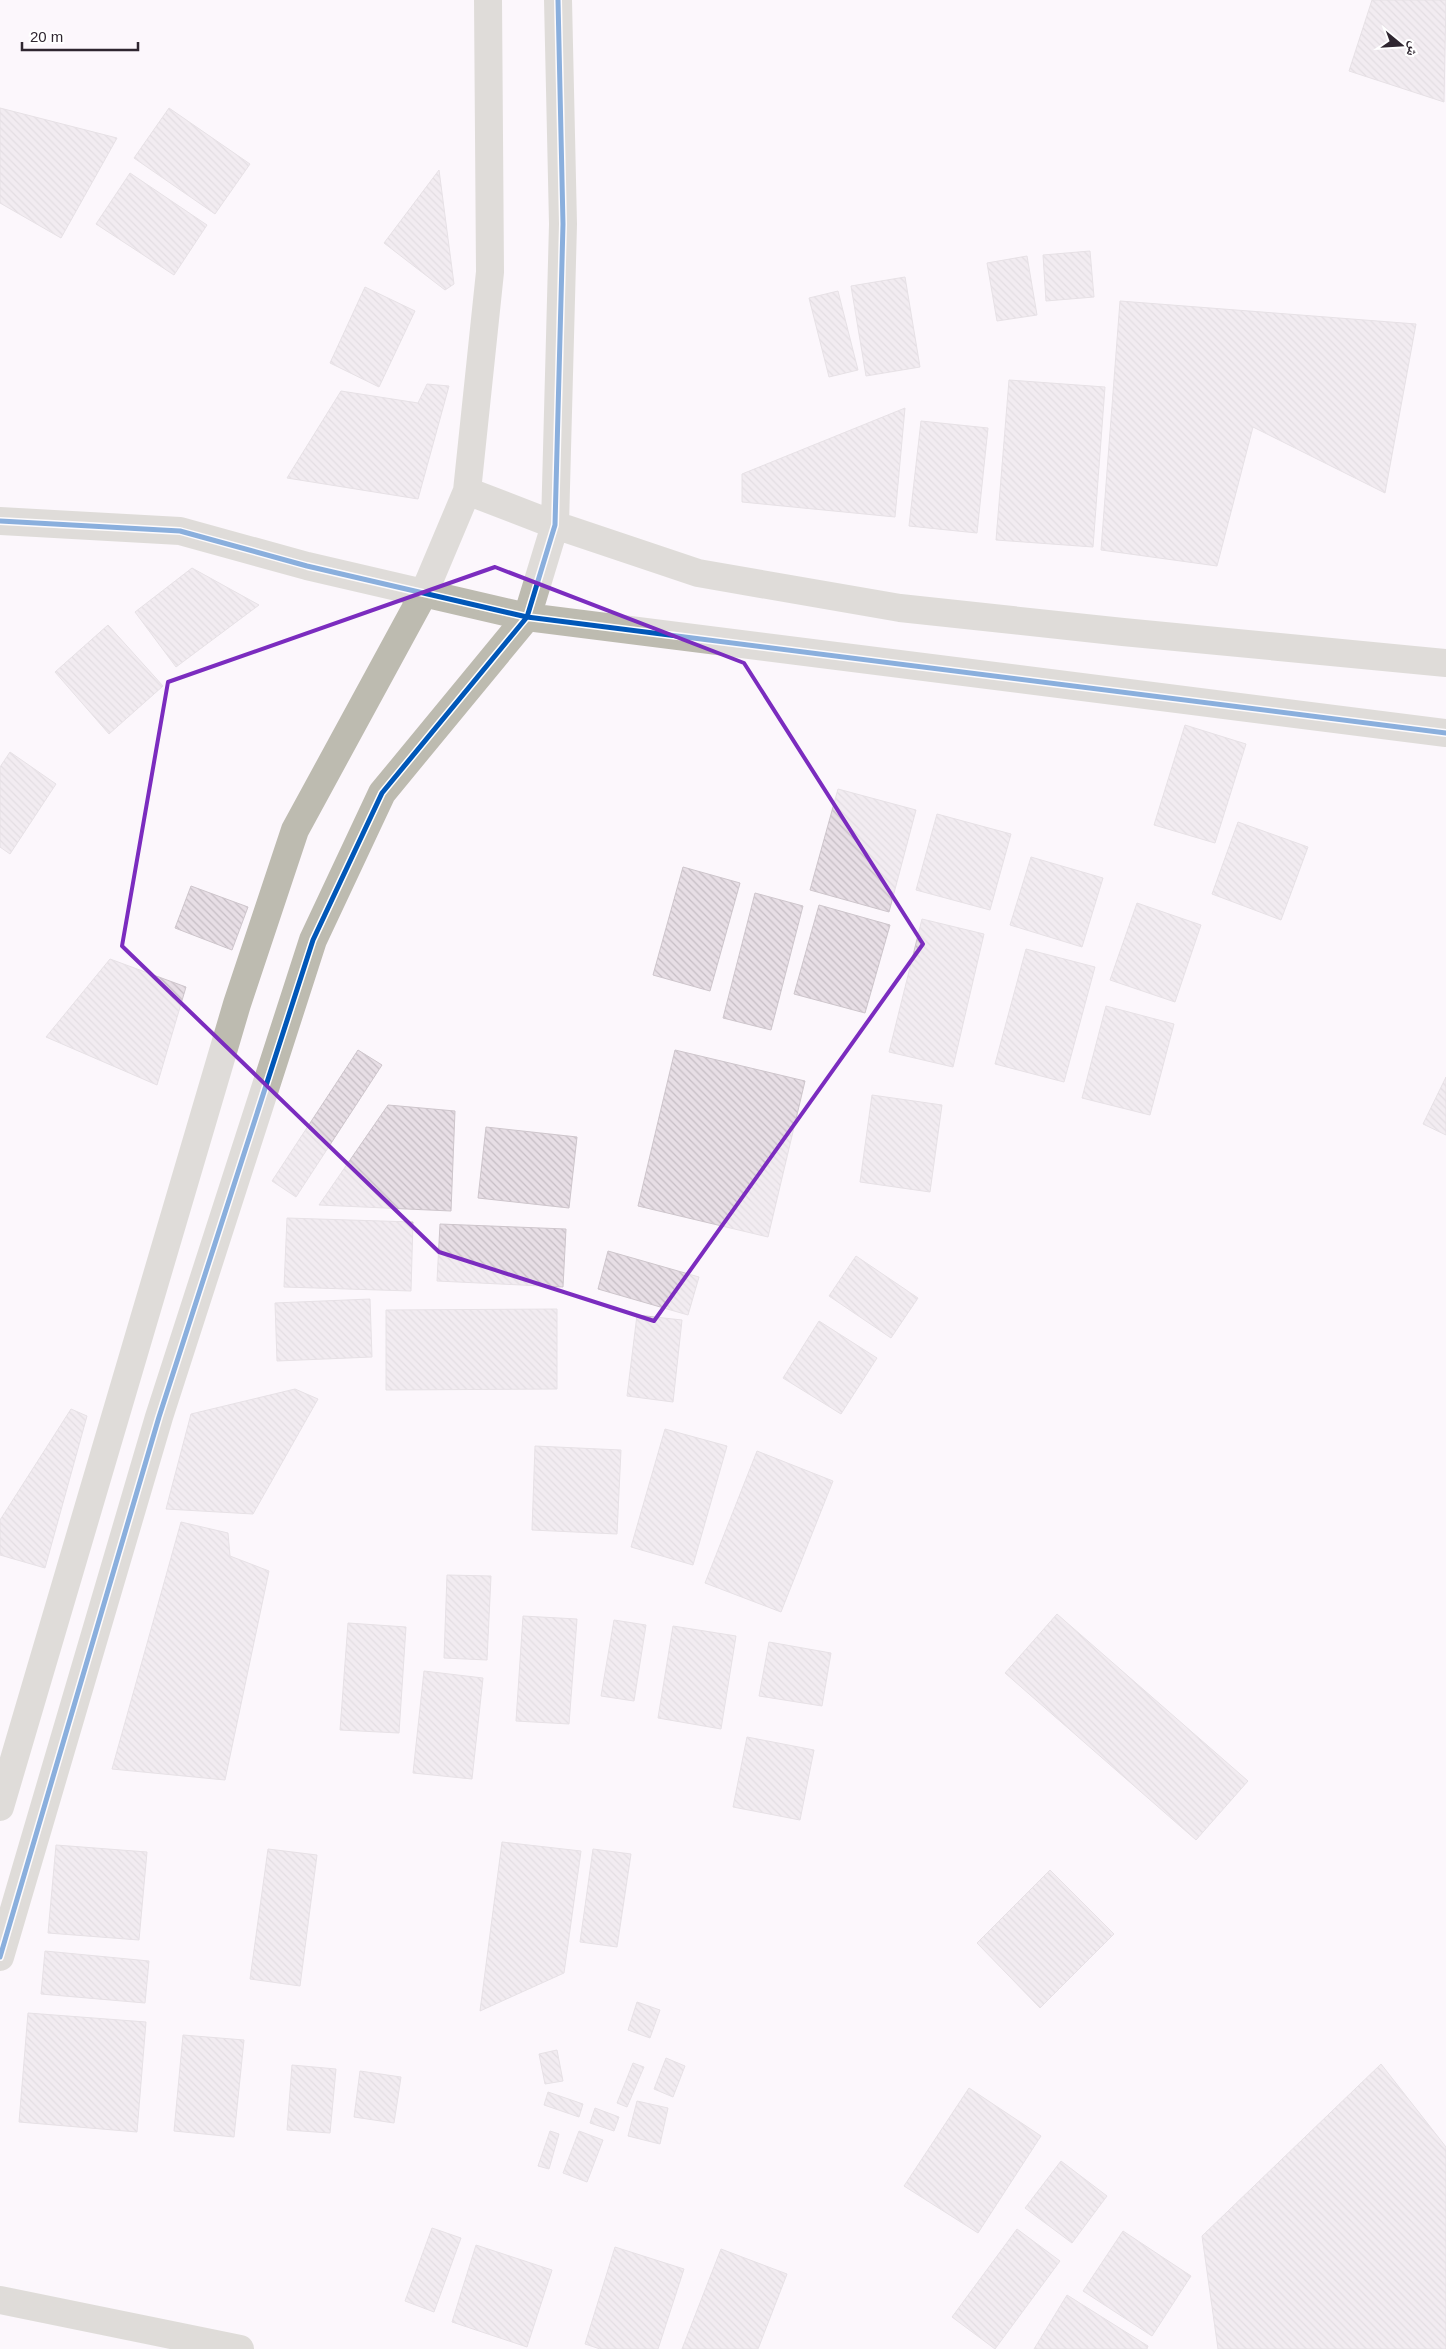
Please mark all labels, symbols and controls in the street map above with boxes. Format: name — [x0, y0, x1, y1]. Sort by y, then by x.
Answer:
scale bar — [22, 20, 139, 52]
north arrow — [1376, 20, 1426, 70]
text: 20 m — [30, 28, 63, 45]
text: ش — [1402, 39, 1423, 59]

